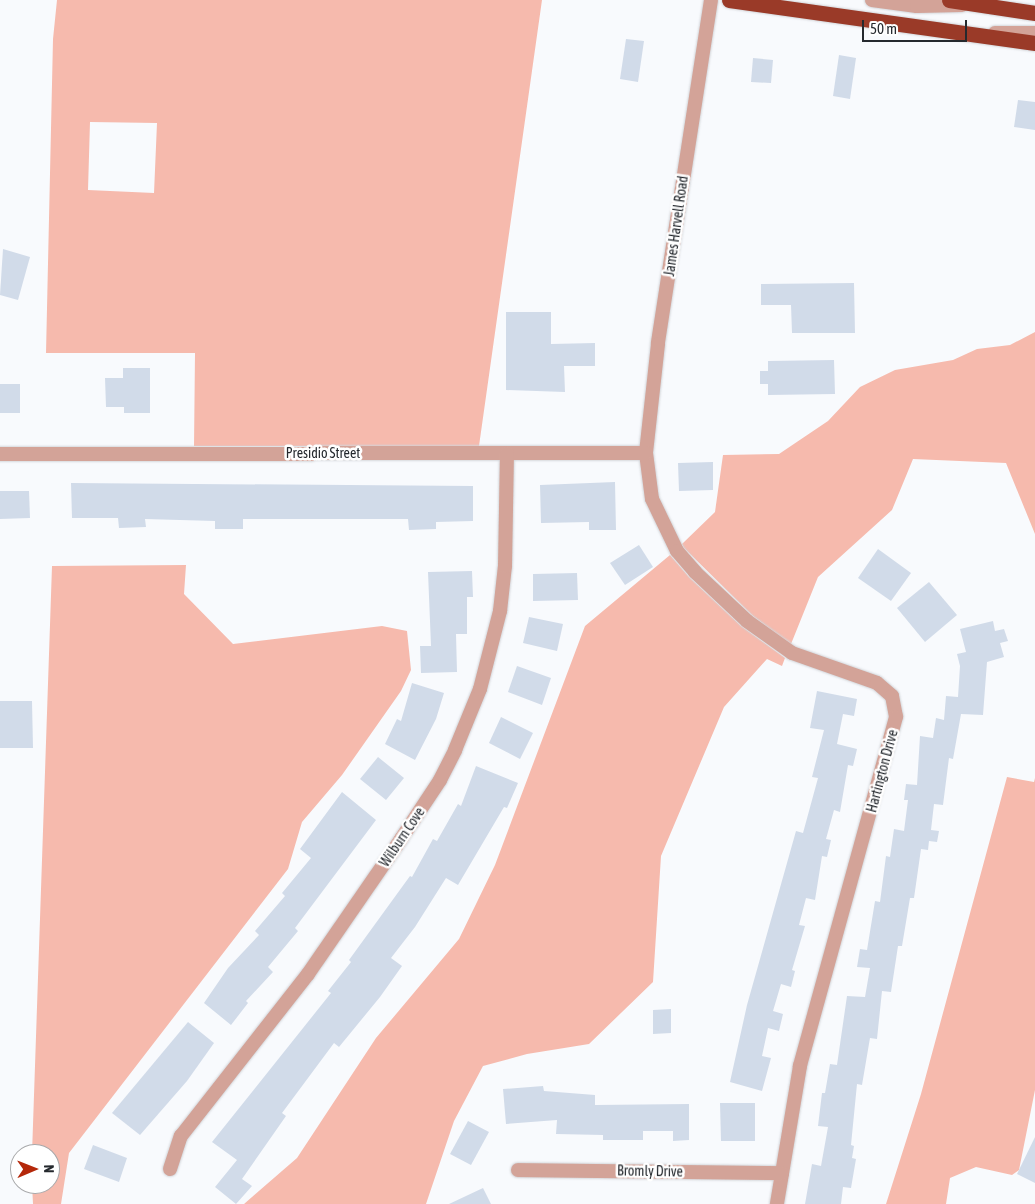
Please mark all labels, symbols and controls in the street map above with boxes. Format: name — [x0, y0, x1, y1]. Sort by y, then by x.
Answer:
scale bar — [865, 10, 970, 42]
text: 50 m — [870, 20, 897, 37]
street label: James Harvell Road — [661, 175, 691, 277]
street label: Presidio Street — [286, 445, 360, 461]
street label: Hartington Drive — [863, 728, 901, 814]
street label: Wilburn Cove — [376, 804, 428, 870]
north arrow — [10, 1144, 60, 1194]
street label: Bromly Drive — [617, 1162, 683, 1180]
text: N — [41, 1164, 57, 1173]

